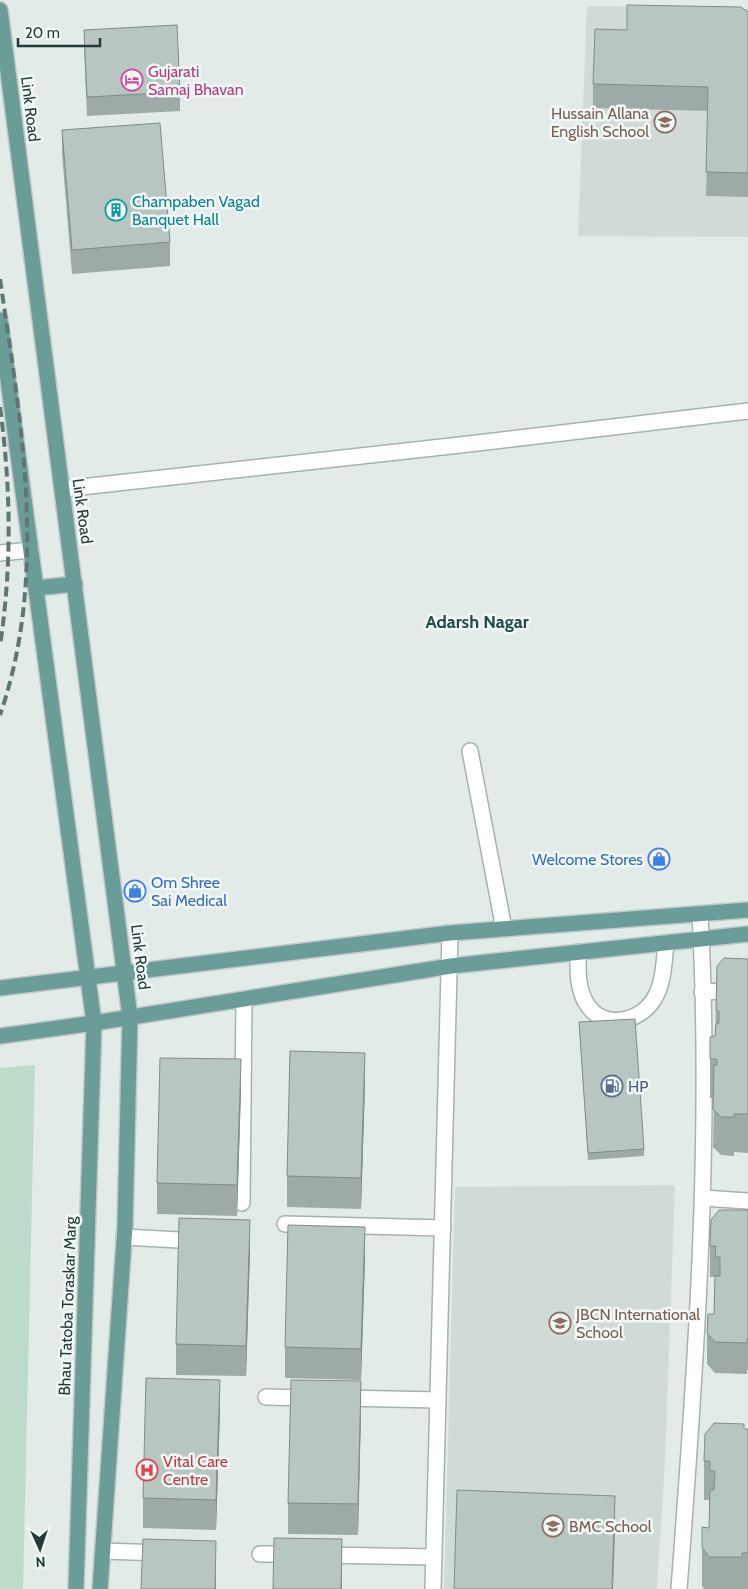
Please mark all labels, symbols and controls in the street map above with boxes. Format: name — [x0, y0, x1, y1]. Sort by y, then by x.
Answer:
scale bar — [18, 15, 100, 47]
text: 20 m — [25, 24, 60, 42]
place label: Gujarati Samaj Bhavan — [148, 62, 244, 99]
hotel icon: Gujarati Samaj Bhavan — [120, 68, 144, 92]
street label: Link Road — [17, 75, 44, 143]
place label: Hussain Allana English School — [551, 104, 649, 141]
school or university icon: Hussain Allana English School — [653, 110, 677, 134]
place label: Champaben Vagad Banquet Hall — [132, 192, 260, 229]
building icon: Champaben Vagad Banquet Hall — [104, 198, 128, 222]
street label: Link Road — [69, 477, 96, 545]
district label: Adarsh Nagar — [425, 611, 529, 633]
shop icon: Welcome Stores — [647, 847, 671, 871]
place label: Welcome Stores — [532, 850, 643, 869]
place label: Om Shree Sai Medical — [151, 873, 227, 910]
shop icon: Om Shree Sai Medical — [123, 879, 147, 903]
street label: Link Road — [127, 923, 154, 991]
fuel station icon: HP — [600, 1074, 624, 1098]
place label: HP — [628, 1077, 648, 1096]
street label: Bhau Tatoba Toraskar Marg — [55, 1215, 80, 1396]
place label: JBCN International School — [575, 1305, 700, 1342]
school or university icon: JBCN International School — [548, 1311, 572, 1335]
place label: Vital Care Centre — [163, 1452, 228, 1489]
hospital icon: Vital Care Centre — [135, 1458, 159, 1482]
school or university icon: BMC School — [541, 1514, 565, 1538]
place label: BMC School — [569, 1517, 652, 1536]
north arrow — [15, 1524, 65, 1574]
text: N — [35, 1553, 46, 1571]

